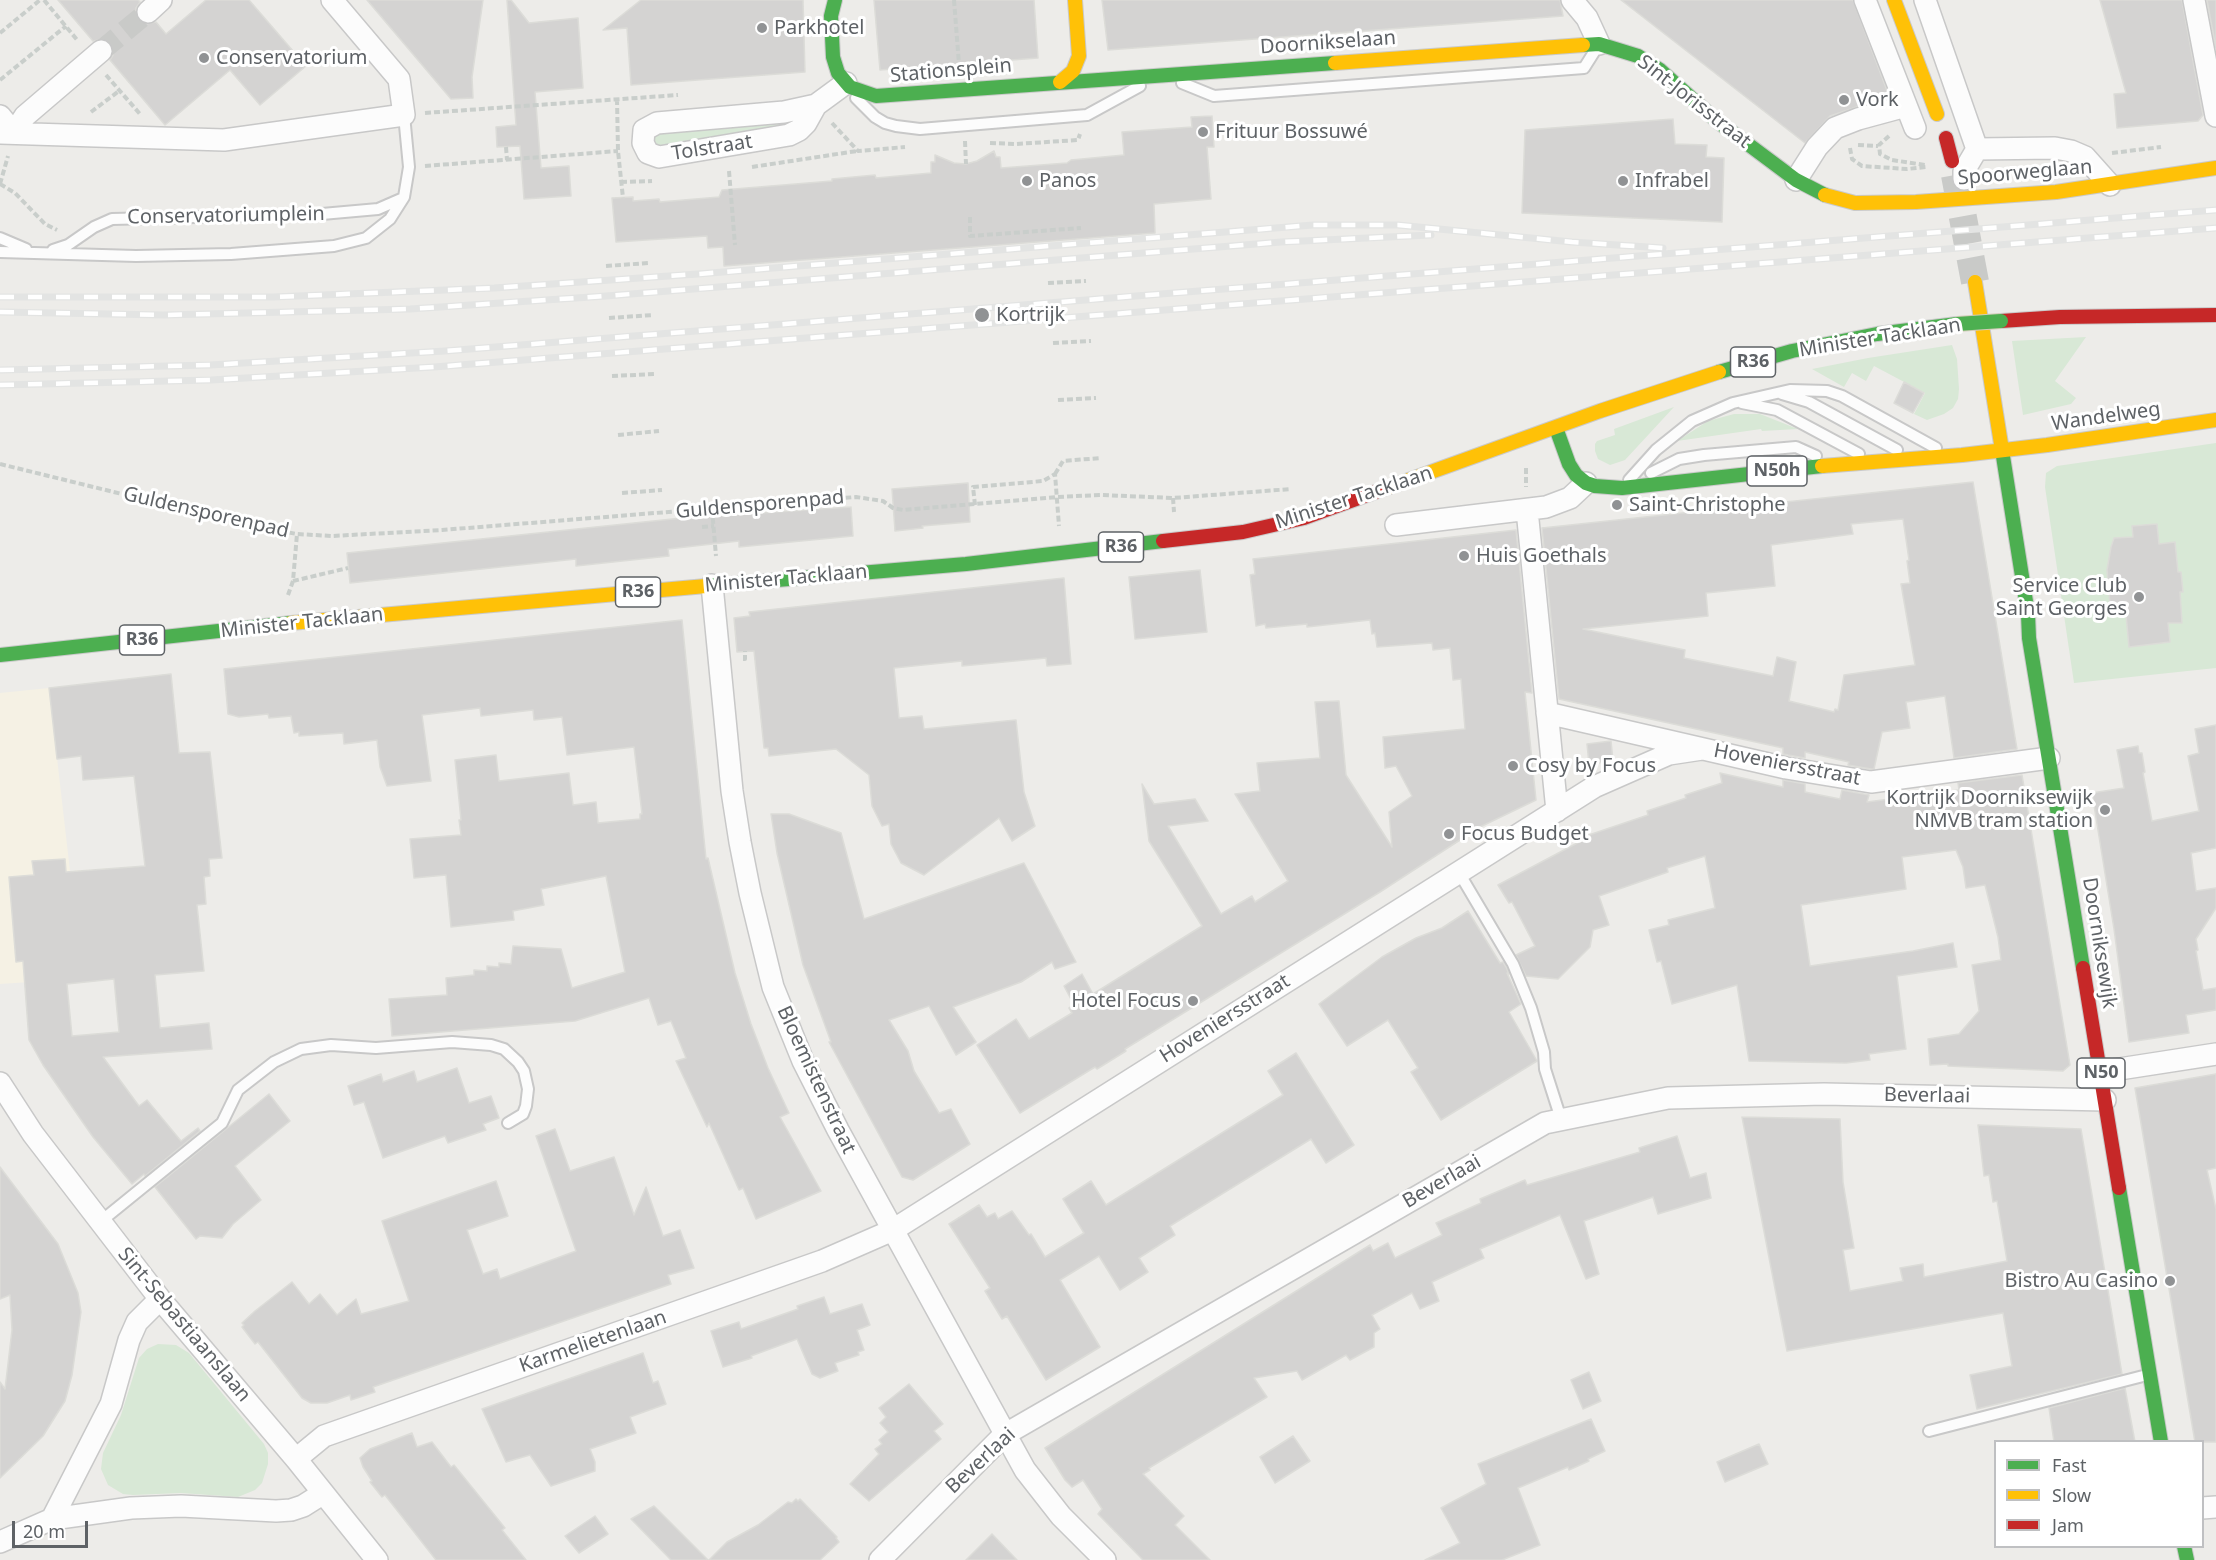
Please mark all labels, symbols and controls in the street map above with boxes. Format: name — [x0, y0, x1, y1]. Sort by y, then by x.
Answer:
place label: Parkhotel — [774, 16, 864, 40]
marker: Parkhotel — [755, 21, 769, 35]
street label: Doornikselaan — [1259, 26, 1397, 60]
place label: Conservatorium — [216, 46, 367, 70]
street label: Sint-Jorisstraat — [1633, 50, 1755, 154]
marker: Conservatorium — [197, 51, 211, 65]
street label: Stationsplein — [889, 54, 1013, 88]
place label: Vork — [1856, 88, 1899, 112]
marker: Vork — [1837, 93, 1851, 107]
place label: Frituur Bossuwé — [1215, 120, 1368, 144]
marker: Frituur Bossuwé — [1196, 125, 1210, 139]
street label: Tolstraat — [670, 130, 754, 166]
street label: Spoorweglaan — [1957, 155, 2093, 191]
place label: Panos — [1039, 169, 1096, 193]
place label: Infrabel — [1635, 169, 1709, 193]
marker: Panos — [1020, 174, 1034, 188]
marker: Infrabel — [1616, 174, 1630, 188]
street label: Conservatoriumplein — [127, 202, 325, 230]
place label: Kortrijk — [996, 303, 1065, 327]
marker: Kortrijk — [973, 306, 991, 324]
street label: Minister Tacklaan — [1797, 313, 1963, 363]
road number: R36 — [1730, 347, 1776, 377]
street label: Wandelweg — [2050, 397, 2162, 437]
road number: N50h — [1747, 456, 1807, 486]
street label: Minister Tacklaan — [1273, 461, 1435, 535]
street label: Guldensporenpad — [121, 482, 291, 544]
street label: Guldensporenpad — [675, 486, 845, 524]
place label: Saint-Christophe — [1629, 493, 1786, 517]
marker: Saint-Christophe — [1610, 498, 1624, 512]
road number: R36 — [1098, 532, 1144, 562]
place label: Huis Goethals — [1476, 544, 1607, 568]
marker: Huis Goethals — [1457, 549, 1471, 563]
street label: Minister Tacklaan — [704, 560, 868, 598]
place label: Service Club Saint Georges — [1996, 574, 2127, 621]
road number: R36 — [616, 577, 660, 607]
marker: Service Club Saint Georges — [2132, 590, 2146, 604]
street label: Minister Tacklaan — [220, 603, 384, 643]
road number: R36 — [120, 625, 164, 655]
street label: Hoveniersstraat — [1712, 739, 1862, 791]
place label: Cosy by Focus — [1525, 754, 1656, 778]
marker: Cosy by Focus — [1506, 759, 1520, 773]
place label: Kortrijk Doorniksewijk NMVB tram station — [1886, 786, 2093, 833]
marker: Kortrijk Doorniksewijk NMVB tram station — [2098, 803, 2112, 817]
place label: Focus Budget — [1461, 822, 1589, 846]
marker: Focus Budget — [1442, 827, 1456, 841]
street label: Doorniksewijk — [2077, 876, 2121, 1010]
street label: Hoveniersstraat — [1155, 969, 1295, 1069]
place label: Hotel Focus — [1071, 989, 1181, 1013]
marker: Hotel Focus — [1186, 994, 1200, 1008]
street label: Bloemistenstraat — [771, 1002, 861, 1158]
road number: N50 — [2077, 1058, 2125, 1088]
street label: Beverlaai — [1884, 1083, 1970, 1109]
street label: Beverlaai — [1399, 1150, 1485, 1214]
street label: Sint-Sebastiaanslaan — [112, 1243, 256, 1407]
place label: Bistro Au Casino — [2004, 1269, 2158, 1293]
marker: Bistro Au Casino — [2163, 1274, 2177, 1288]
street label: Karmelietenlaan — [516, 1306, 670, 1378]
street label: Beverlaai — [941, 1423, 1021, 1499]
legend — [1994, 1440, 2204, 1548]
text: Fast — [2052, 1453, 2087, 1477]
text: Slow — [2052, 1483, 2091, 1507]
scale bar — [15, 1509, 92, 1547]
text: Jam — [2052, 1513, 2084, 1537]
text: 20 m — [23, 1519, 65, 1543]

